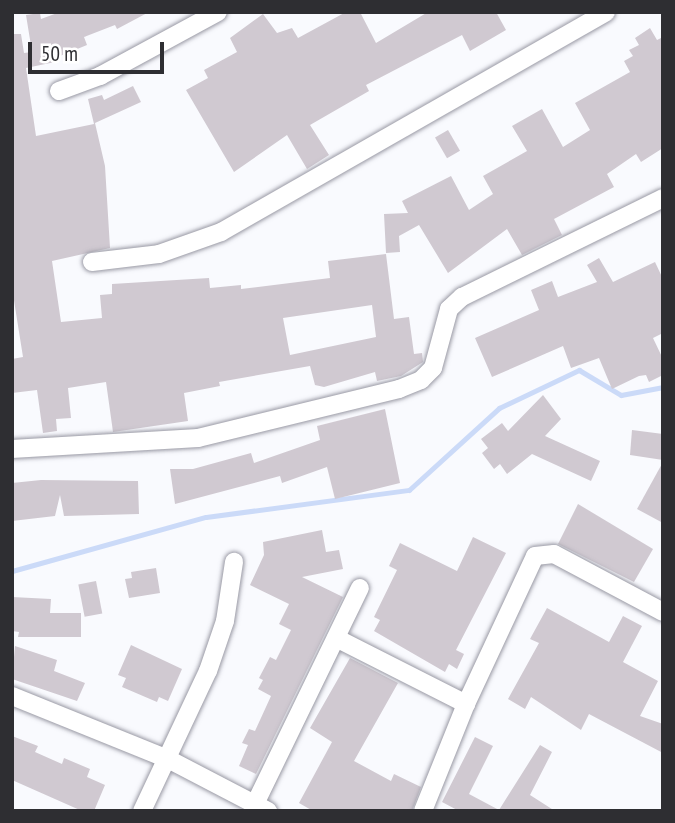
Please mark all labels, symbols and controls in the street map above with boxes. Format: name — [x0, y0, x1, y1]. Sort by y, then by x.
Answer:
scale bar — [32, 28, 168, 72]
text: 50 m — [41, 40, 78, 67]

